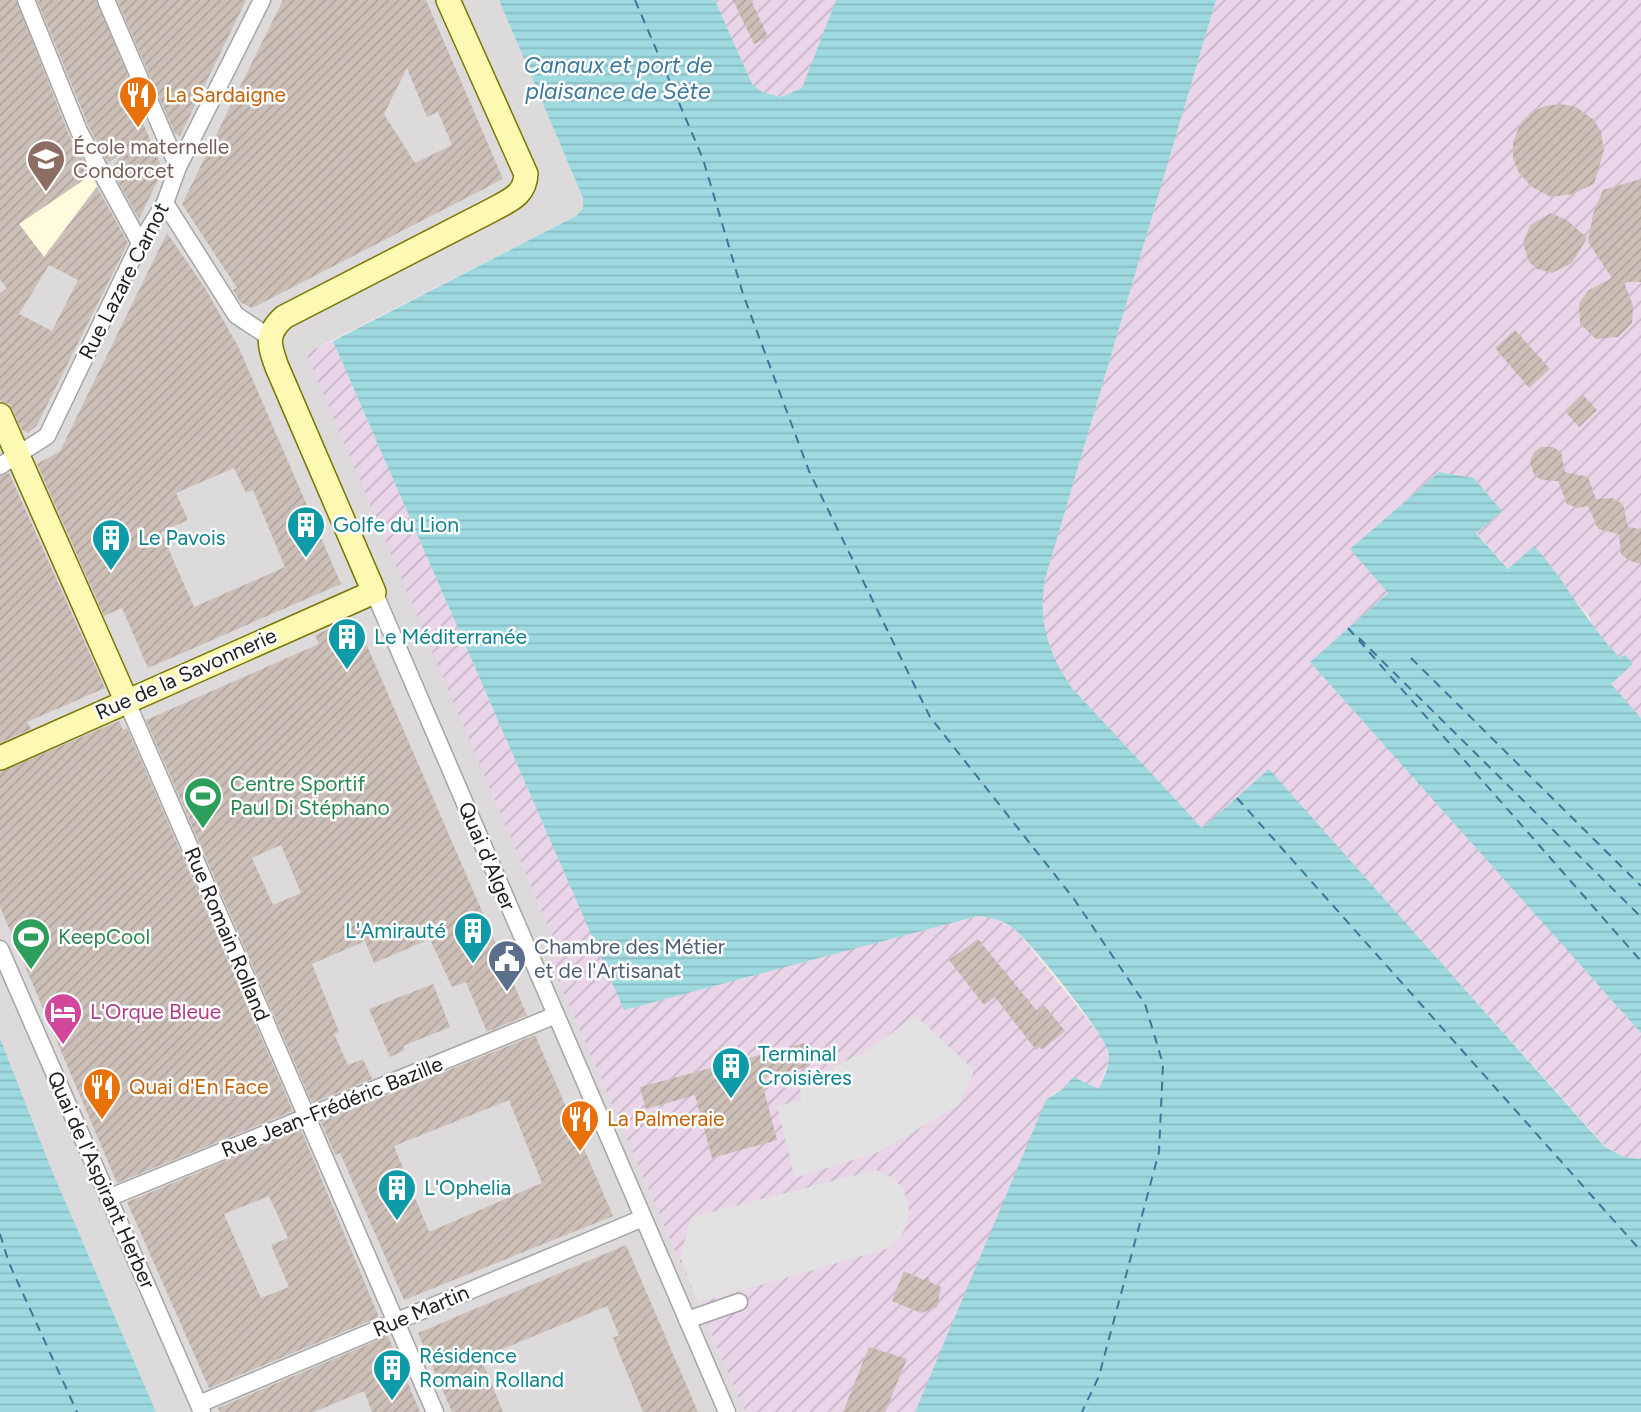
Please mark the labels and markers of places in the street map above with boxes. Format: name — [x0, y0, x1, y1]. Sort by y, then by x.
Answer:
restaurant icon: La Sardaigne — [117, 74, 159, 129]
place label: La Sardaigne — [165, 82, 286, 107]
place label: École maternelle Condorcet — [73, 134, 229, 183]
school or university icon: École maternelle Condorcet — [25, 138, 67, 193]
building icon: Golfe du Lion — [285, 504, 327, 559]
place label: Golfe du Lion — [333, 512, 459, 537]
building icon: Le Pavois — [90, 517, 132, 572]
place label: Le Pavois — [138, 525, 226, 550]
building icon: Le Méditerranée — [326, 616, 368, 671]
place label: Le Méditerranée — [374, 624, 527, 649]
place label: Centre Sportif Paul Di Stéphano — [230, 771, 390, 820]
sports icon: Centre Sportif Paul Di Stéphano — [182, 775, 224, 830]
building icon: L'Amirauté — [452, 910, 494, 965]
sports icon: KeepCool — [10, 916, 52, 971]
place label: L'Amirauté — [345, 918, 446, 943]
place label: KeepCool — [58, 924, 150, 949]
place label: Chambre des Métier et de l'Artisanat — [534, 934, 725, 983]
public building icon: Chambre des Métier et de l'Artisanat — [486, 938, 528, 993]
hotel icon: L'Orque Bleue — [42, 991, 84, 1046]
place label: L'Orque Bleue — [90, 999, 221, 1024]
place label: Terminal Croisières — [758, 1041, 852, 1090]
building icon: Terminal Croisières — [710, 1045, 752, 1100]
restaurant icon: Quai d'En Face — [81, 1066, 123, 1121]
place label: Quai d'En Face — [129, 1074, 269, 1099]
restaurant icon: La Palmeraie — [559, 1098, 601, 1153]
place label: La Palmeraie — [607, 1106, 725, 1131]
building icon: L'Ophelia — [376, 1167, 418, 1222]
place label: L'Ophelia — [424, 1175, 511, 1200]
place label: Résidence Romain Rolland — [419, 1343, 564, 1392]
building icon: Résidence Romain Rolland — [371, 1347, 413, 1402]

